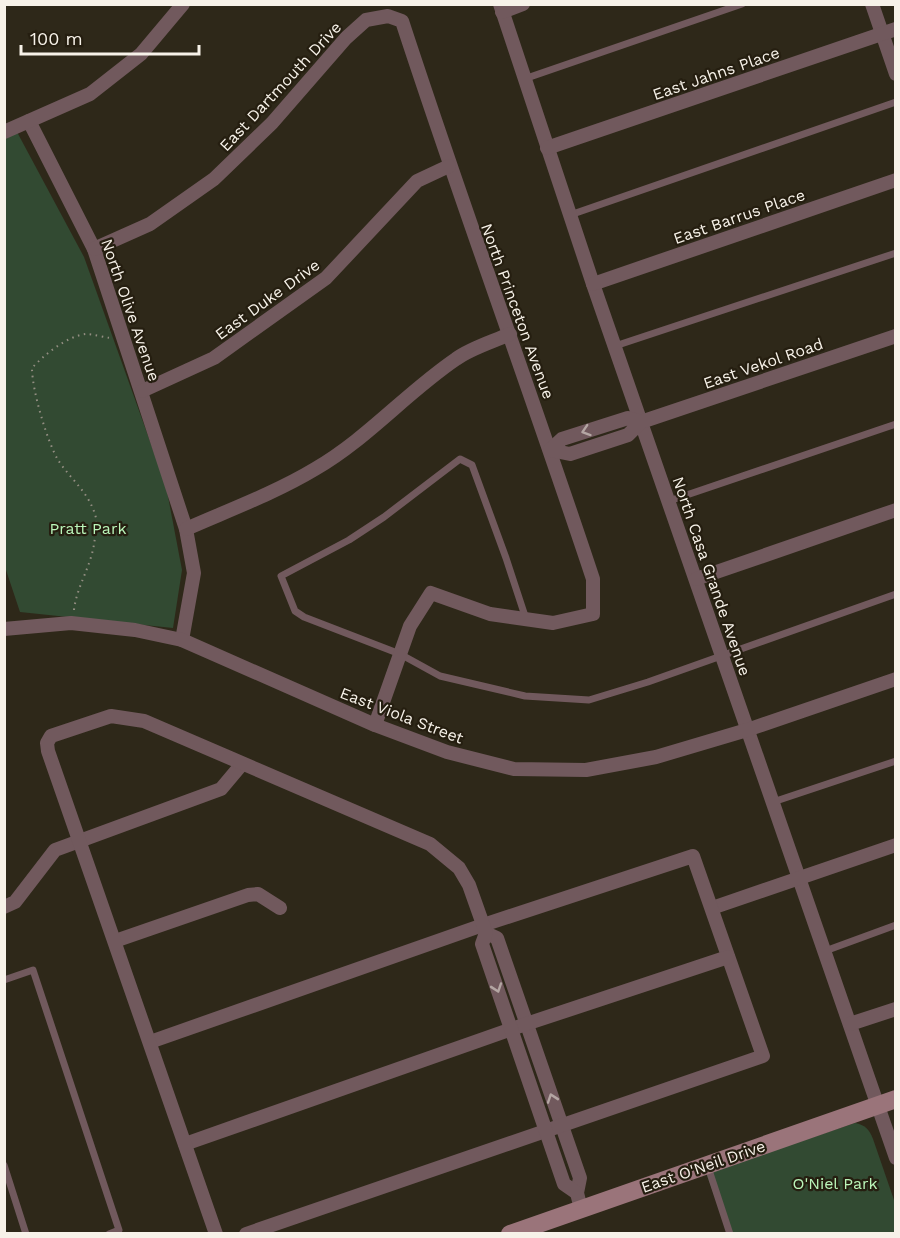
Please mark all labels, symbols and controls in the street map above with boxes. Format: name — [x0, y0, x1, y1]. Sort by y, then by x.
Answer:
scale bar — [21, 18, 200, 56]
street label: East Dartmouth Drive — [216, 18, 345, 155]
text: 100 m — [30, 28, 83, 49]
street label: East Jahns Place — [650, 43, 782, 104]
street label: East Barrus Place — [671, 185, 808, 248]
street label: North Princeton Avenue — [477, 221, 558, 402]
street label: North Olive Avenue — [97, 236, 164, 384]
street label: East Duke Drive — [211, 255, 323, 344]
street label: East Vekol Road — [701, 334, 826, 393]
one-way arrow — [581, 424, 592, 436]
street label: North Casa Grande Avenue — [668, 474, 755, 678]
park label: Pratt Park — [49, 519, 127, 538]
street label: East Viola Street — [337, 683, 467, 748]
one-way arrow — [490, 982, 503, 993]
one-way arrow — [546, 1093, 559, 1104]
street label: East O'Neil Drive — [638, 1136, 768, 1197]
park label: O'Niel Park — [792, 1174, 878, 1193]

